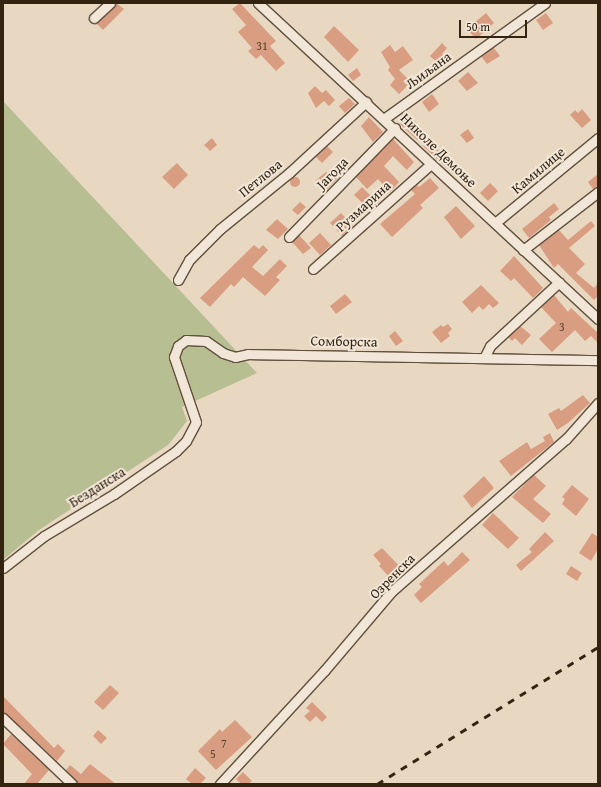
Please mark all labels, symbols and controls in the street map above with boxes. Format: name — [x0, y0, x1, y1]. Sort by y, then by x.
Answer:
scale bar — [461, 12, 529, 38]
text: 50 m — [466, 18, 490, 35]
house number: 31 — [256, 39, 268, 53]
street label: Љиљана — [402, 48, 454, 92]
street label: Николе Демоње — [397, 109, 481, 191]
street label: Камилице — [508, 143, 568, 197]
street label: Јагода — [313, 153, 351, 193]
street label: Петлова — [235, 156, 285, 200]
street label: Рузмарина — [332, 177, 394, 235]
house number: 3 — [559, 320, 565, 334]
street label: Сомборска — [310, 332, 378, 350]
street label: Безданска — [66, 463, 128, 511]
street label: Озренска — [366, 550, 418, 602]
house number: 7 — [221, 737, 227, 751]
house number: 5 — [210, 747, 216, 761]

